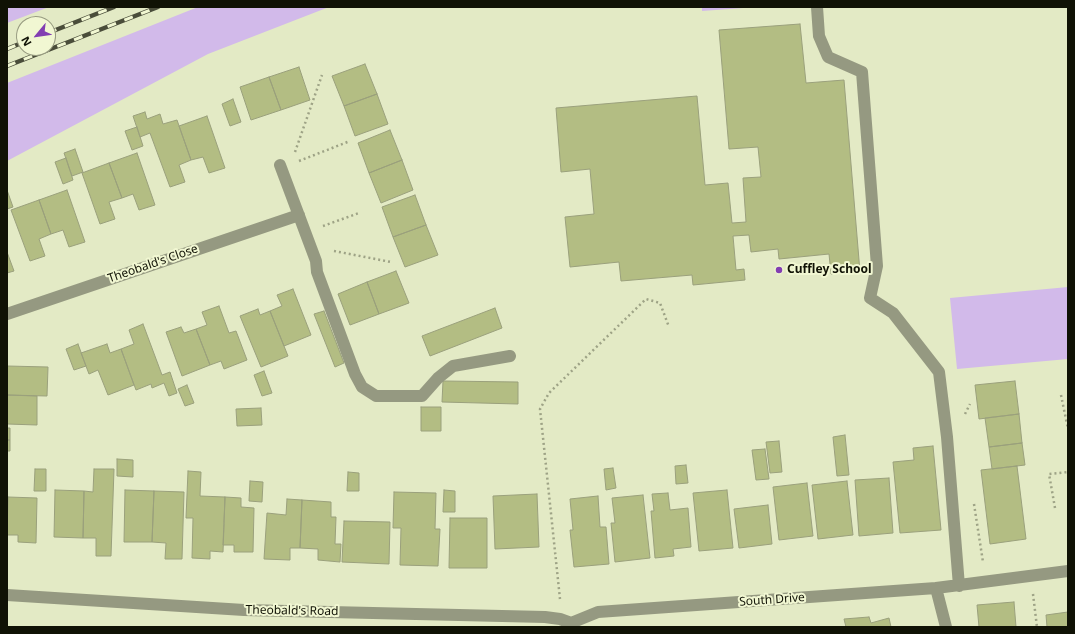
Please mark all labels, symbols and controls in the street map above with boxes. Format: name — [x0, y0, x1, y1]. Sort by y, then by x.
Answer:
north arrow — [16, 16, 56, 56]
text: N — [17, 34, 35, 49]
street label: Theobald's Close — [106, 242, 200, 286]
place label: Cuffley School — [787, 263, 872, 277]
marker: Cuffley School — [774, 265, 784, 275]
street label: South Drive — [739, 591, 805, 609]
street label: Theobald's Road — [246, 603, 338, 619]

